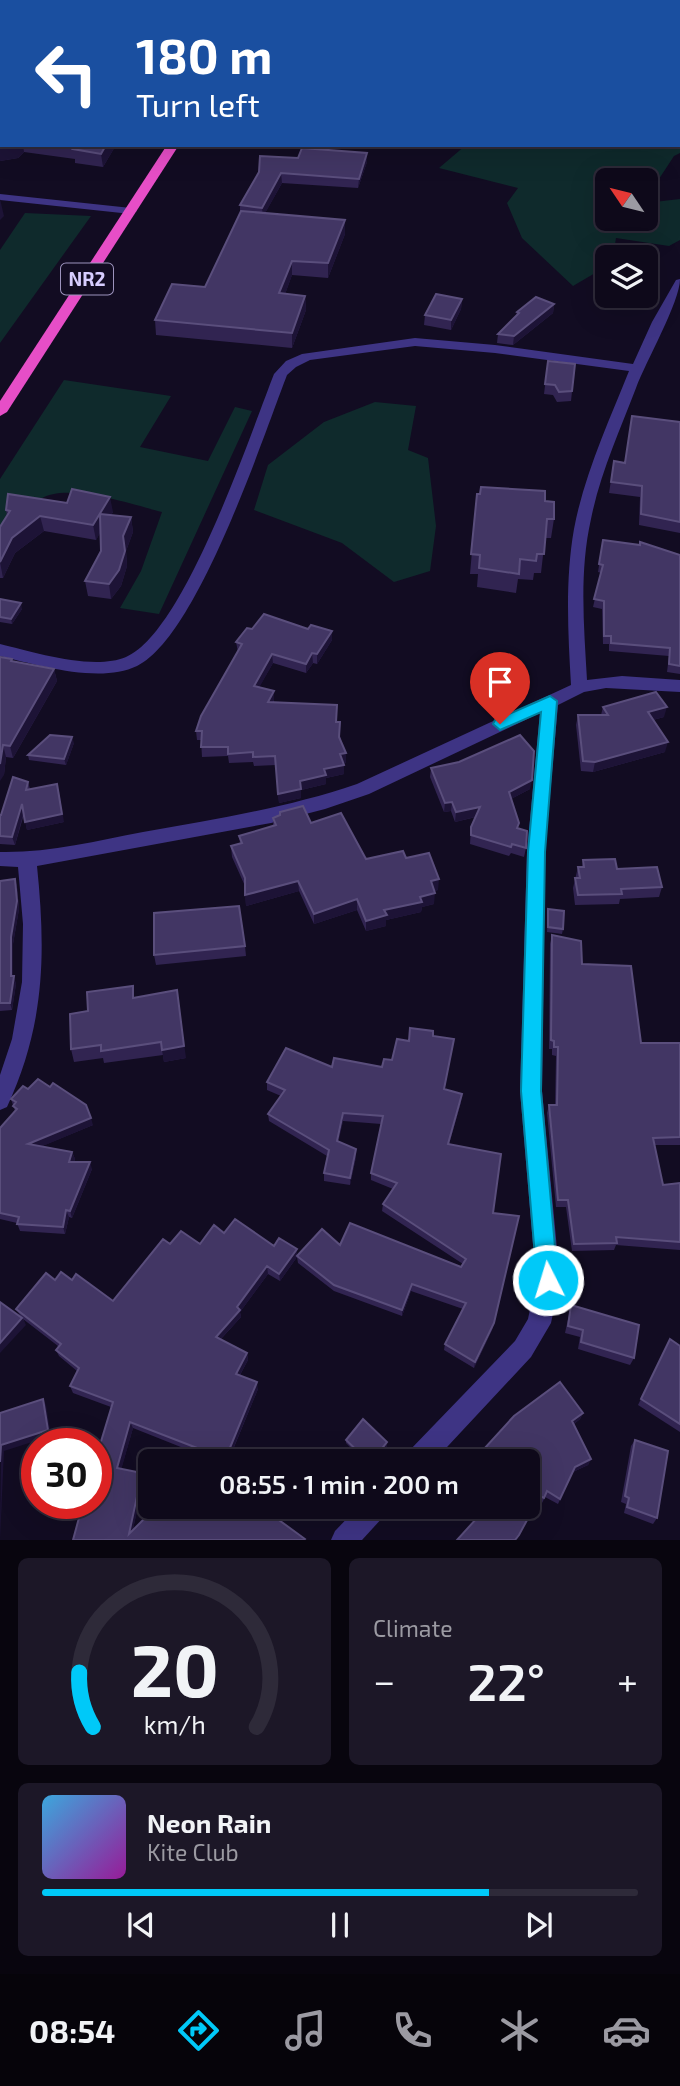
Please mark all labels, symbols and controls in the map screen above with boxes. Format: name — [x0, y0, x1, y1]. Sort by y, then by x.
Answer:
text: 180 m — [136, 25, 272, 84]
icon: left — [21, 28, 112, 119]
text: Turn left — [136, 85, 260, 123]
north arrow — [595, 168, 658, 231]
map controls — [595, 168, 658, 308]
button: layers — [595, 245, 658, 308]
road number: NR2 — [61, 264, 113, 294]
pin — [470, 652, 530, 724]
icon: arrive — [481, 663, 519, 701]
position arrow — [511, 1243, 585, 1317]
speed limit sign: 30 — [21, 1428, 112, 1519]
text: 08:55 · 1 min · 200 m — [219, 1468, 459, 1499]
text: Climate — [373, 1614, 453, 1642]
text: 20 — [130, 1625, 219, 1713]
text: 22° — [467, 1649, 545, 1711]
text: − — [373, 1657, 395, 1703]
text: + — [617, 1657, 638, 1703]
text: km/h — [143, 1709, 206, 1739]
text: Neon Rain — [147, 1807, 271, 1838]
text: Kite Club — [147, 1838, 239, 1866]
icon: previous — [122, 1906, 160, 1944]
icon: pause — [321, 1906, 359, 1944]
icon: next — [520, 1906, 558, 1944]
icon: directions — [174, 2006, 223, 2055]
icon: music — [281, 2006, 330, 2055]
icon: phone — [388, 2006, 437, 2055]
icon: climate — [495, 2006, 544, 2055]
icon: car — [602, 2006, 651, 2055]
text: 08:54 — [29, 2011, 115, 2049]

